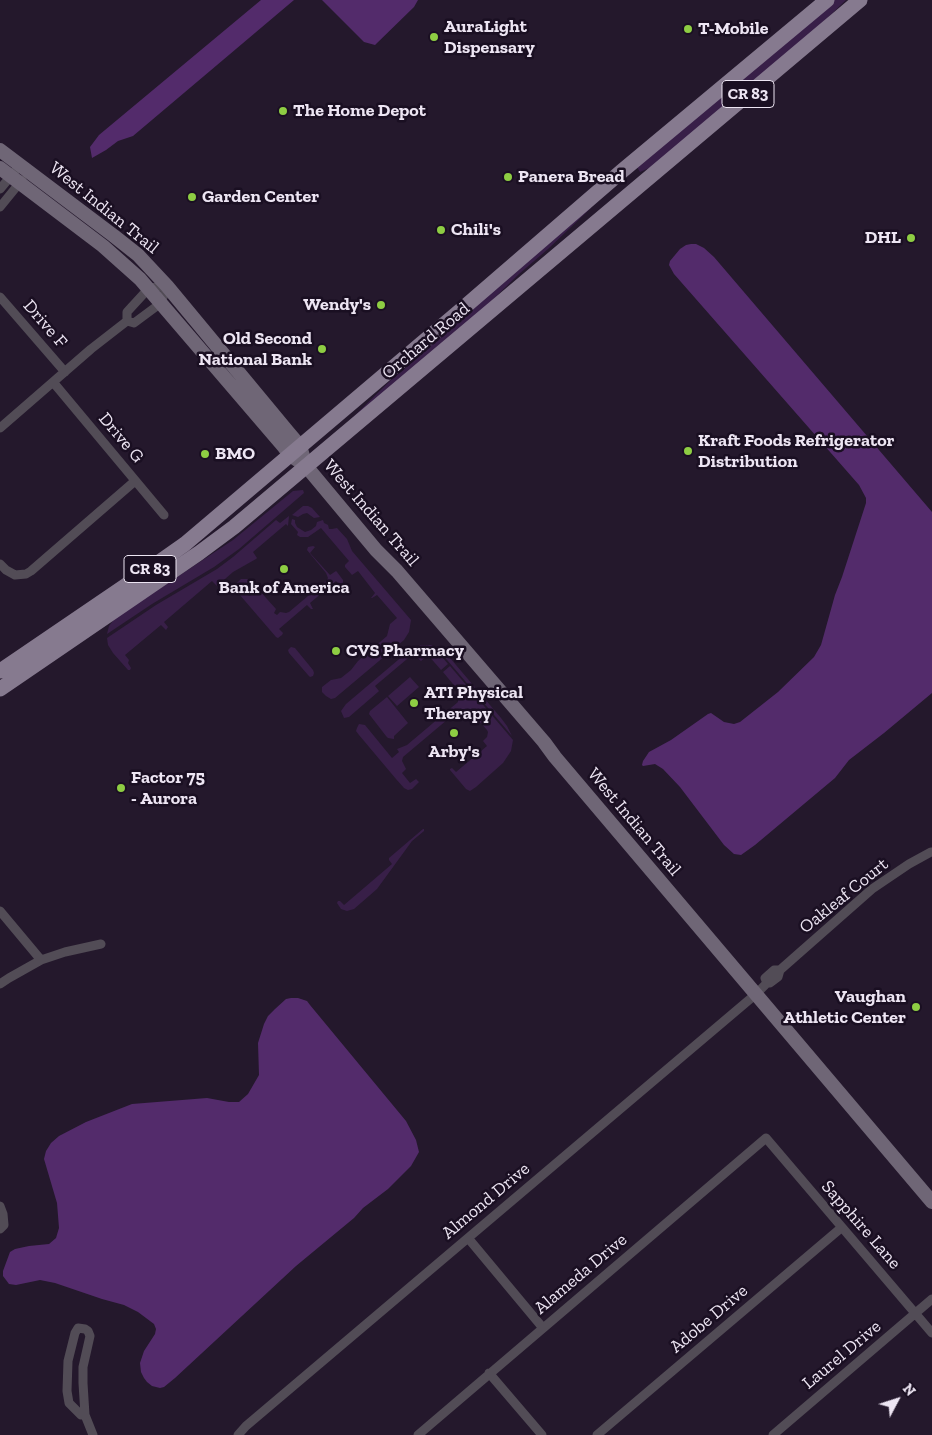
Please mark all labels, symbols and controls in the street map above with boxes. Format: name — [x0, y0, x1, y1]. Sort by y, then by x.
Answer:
place label: AuraLight Dispensary — [444, 16, 535, 58]
place label: T-Mobile — [698, 18, 769, 40]
marker: T-Mobile — [682, 23, 694, 35]
marker: AuraLight Dispensary — [428, 31, 440, 43]
road number: CR 83 — [722, 80, 774, 108]
place label: The Home Depot — [293, 100, 426, 122]
marker: The Home Depot — [277, 105, 289, 117]
street label: West Indian Trail — [45, 157, 163, 259]
place label: Panera Bread — [518, 166, 625, 188]
marker: Panera Bread — [502, 171, 514, 183]
place label: Garden Center — [202, 186, 319, 208]
marker: Garden Center — [186, 191, 198, 203]
place label: Chili's — [451, 219, 501, 241]
marker: Chili's — [435, 224, 447, 236]
place label: DHL — [865, 227, 901, 249]
marker: DHL — [905, 232, 917, 244]
place label: Wendy's — [303, 294, 371, 316]
street label: Drive F — [18, 296, 72, 352]
street label: Orchard Road — [378, 298, 474, 384]
marker: Wendy's — [375, 299, 387, 311]
place label: Old Second National Bank — [199, 328, 312, 370]
marker: Old Second National Bank — [316, 343, 328, 355]
street label: Drive G — [94, 408, 148, 468]
place label: Kraft Foods Refrigerator Distribution — [698, 430, 895, 472]
place label: BMO — [215, 443, 255, 465]
marker: Kraft Foods Refrigerator Distribution — [682, 445, 694, 457]
marker: BMO — [199, 448, 211, 460]
street label: West Indian Trail — [319, 455, 423, 571]
road number: CR 83 — [124, 556, 176, 582]
marker: Bank of America — [278, 563, 290, 575]
place label: Bank of America — [219, 577, 349, 599]
place label: CVS Pharmacy — [346, 640, 464, 662]
marker: CVS Pharmacy — [330, 645, 342, 657]
place label: ATI Physical Therapy — [424, 682, 523, 724]
marker: ATI Physical Therapy — [408, 697, 420, 709]
marker: Arby's — [448, 727, 460, 739]
place label: Arby's — [428, 741, 480, 763]
street label: West Indian Trail — [583, 764, 685, 880]
place label: Factor 75 - Aurora — [131, 767, 205, 810]
marker: Factor 75 - Aurora — [115, 782, 127, 794]
street label: Oakleaf Court — [795, 854, 893, 938]
place label: Vaughan Athletic Center — [783, 986, 906, 1028]
marker: Vaughan Athletic Center — [910, 1001, 922, 1013]
street label: Almond Drive — [438, 1158, 534, 1244]
street label: Sapphire Lane — [817, 1176, 905, 1274]
street label: Alameda Drive — [530, 1229, 632, 1319]
street label: Adobe Drive — [666, 1280, 752, 1358]
street label: Laurel Drive — [798, 1316, 886, 1394]
north arrow — [872, 1375, 922, 1425]
text: N — [899, 1380, 919, 1400]

